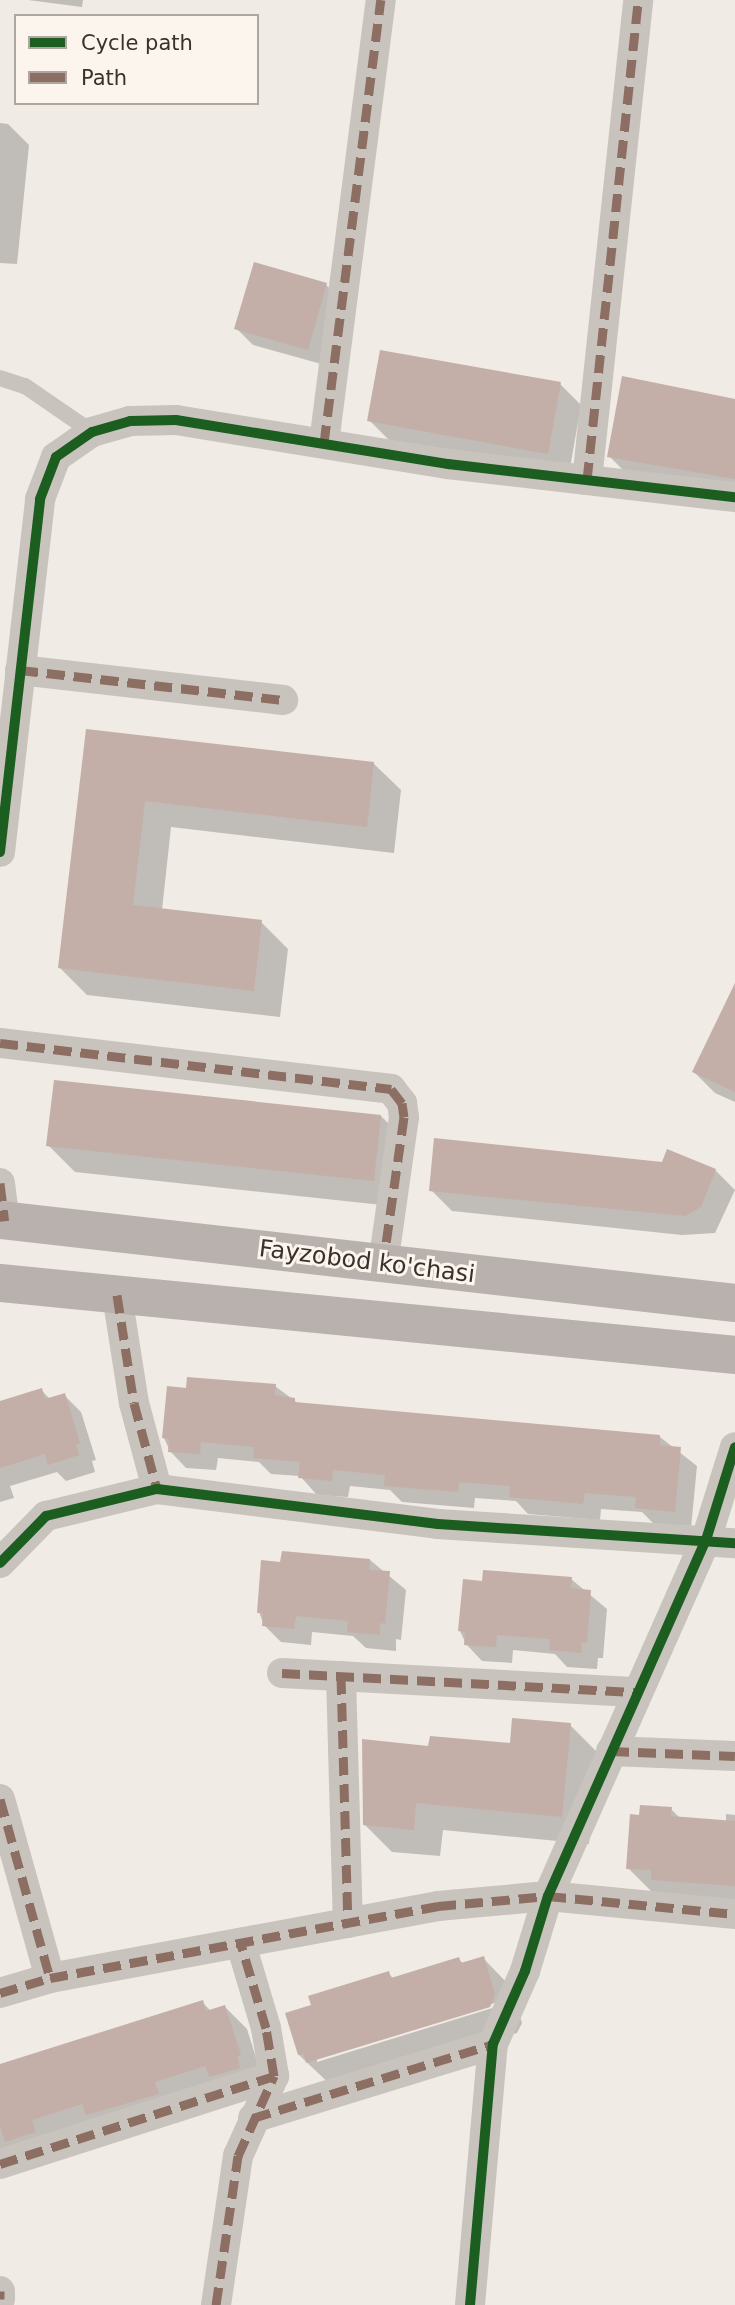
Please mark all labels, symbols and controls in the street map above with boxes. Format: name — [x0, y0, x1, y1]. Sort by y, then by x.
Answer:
legend — [14, 14, 259, 105]
text: Cycle path — [81, 31, 193, 55]
text: Path — [81, 66, 127, 90]
street label: Fayzobod ko'chasi — [257, 1234, 477, 1290]

